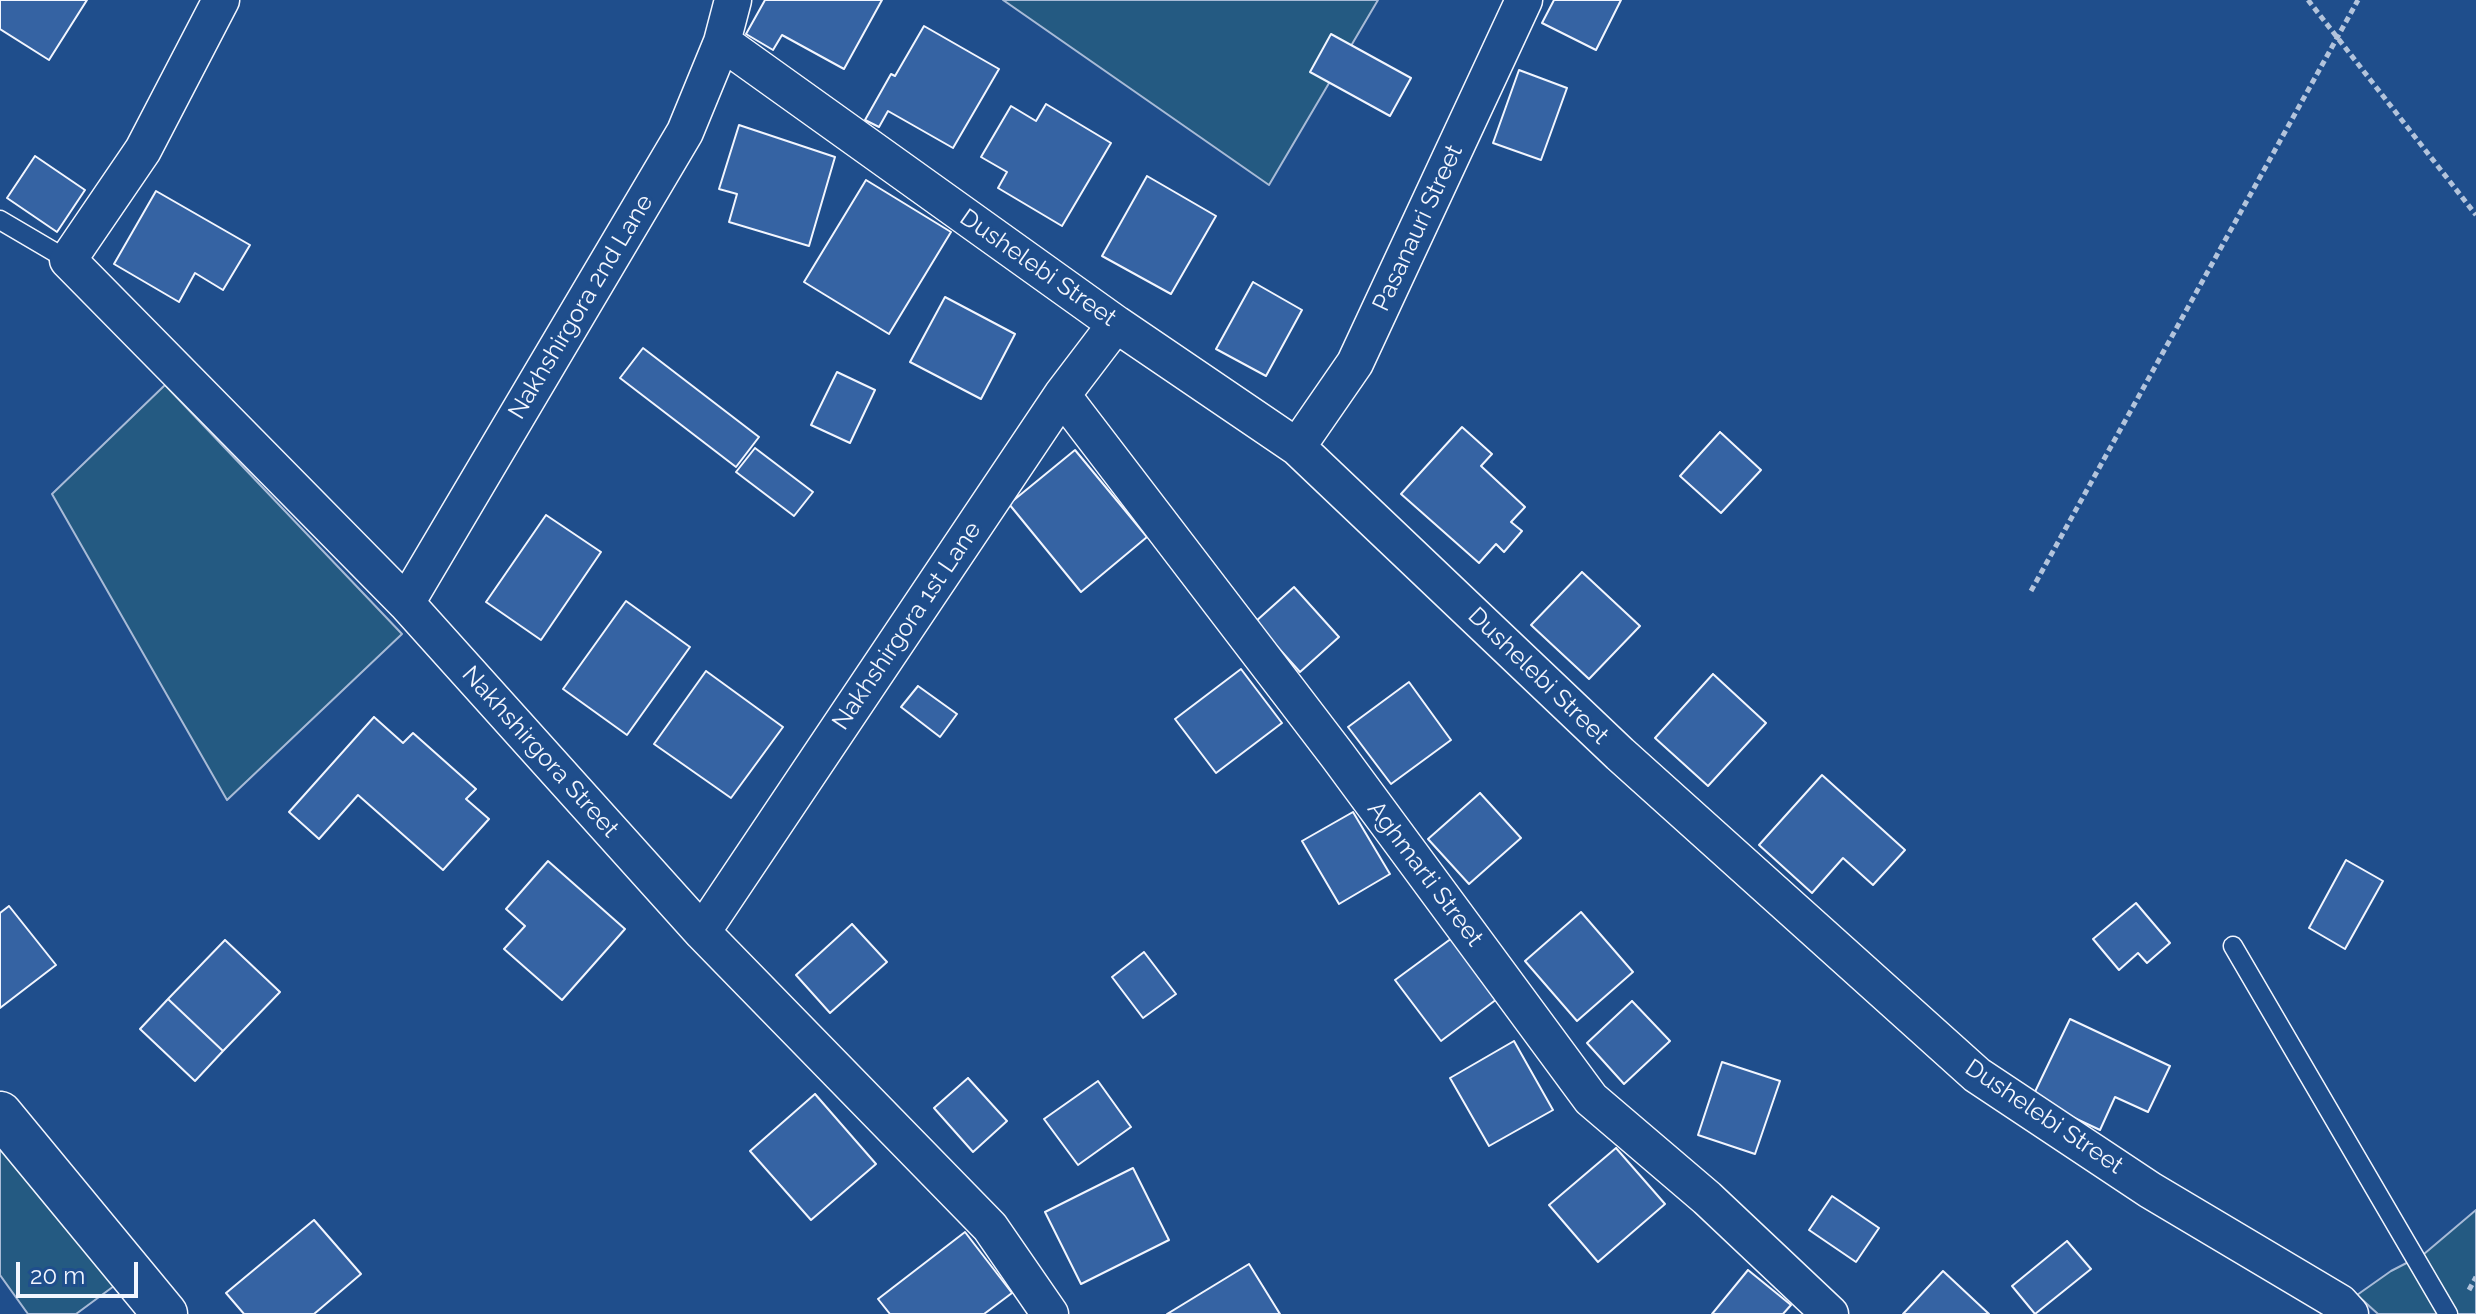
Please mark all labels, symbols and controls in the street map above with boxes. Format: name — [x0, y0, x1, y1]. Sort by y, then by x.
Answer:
street label: Pasanauri Street — [1367, 140, 1469, 316]
street label: Nakhshirgora 2nd Lane — [503, 190, 659, 424]
street label: Dushelebi Street — [954, 203, 1122, 333]
street label: Nakhshirgora 1st Lane — [827, 516, 987, 736]
street label: Dushelebi Street — [1462, 602, 1614, 750]
street label: Nakhshirgora Street — [456, 660, 624, 844]
street label: Aghmarti Street — [1361, 796, 1489, 952]
street label: Dushelebi Street — [1960, 1054, 2128, 1180]
scale bar — [20, 1246, 142, 1296]
text: 20 m — [30, 1261, 85, 1290]

